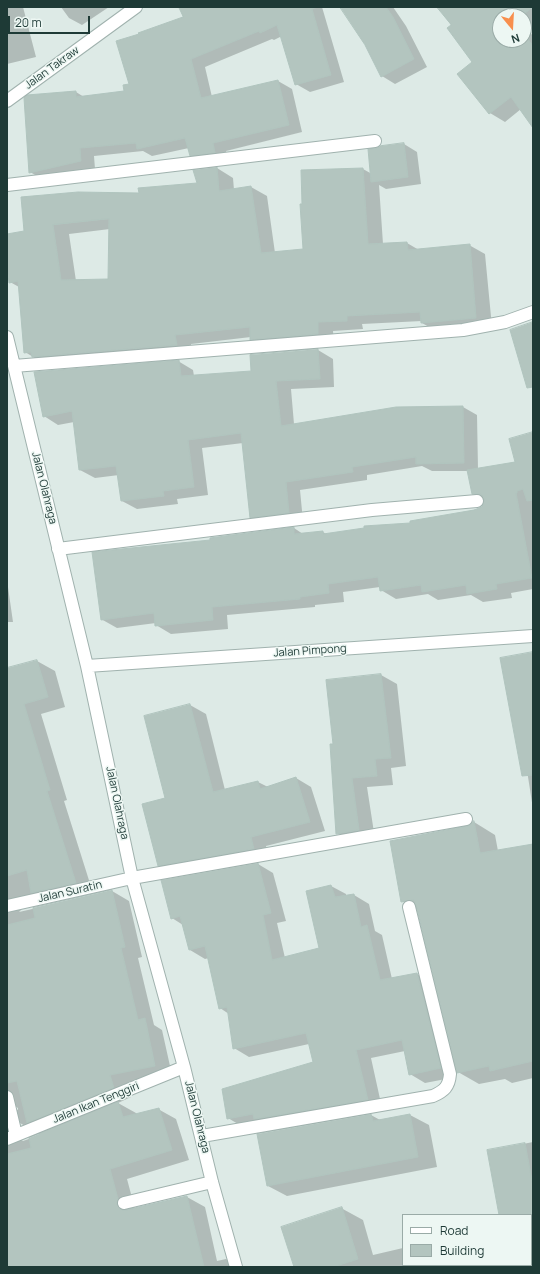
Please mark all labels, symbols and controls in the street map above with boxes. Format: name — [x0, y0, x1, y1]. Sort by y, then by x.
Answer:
scale bar — [10, 8, 92, 34]
north arrow — [492, 8, 532, 48]
text: 20 m — [15, 14, 42, 31]
text: N — [509, 31, 522, 47]
street label: Jalan Takraw — [22, 44, 82, 92]
street label: Jalan Olahraga — [29, 450, 59, 526]
street label: Jalan Pimpong — [273, 642, 347, 660]
street label: Jalan Olahraga — [103, 765, 131, 841]
street label: Jalan Suratin — [37, 878, 103, 906]
street label: Jalan Olahraga — [182, 1079, 212, 1155]
street label: Jalan Ikan Tenggiri — [51, 1080, 141, 1126]
legend — [402, 1214, 532, 1266]
text: Road — [440, 1222, 468, 1239]
text: Building — [440, 1242, 484, 1259]

